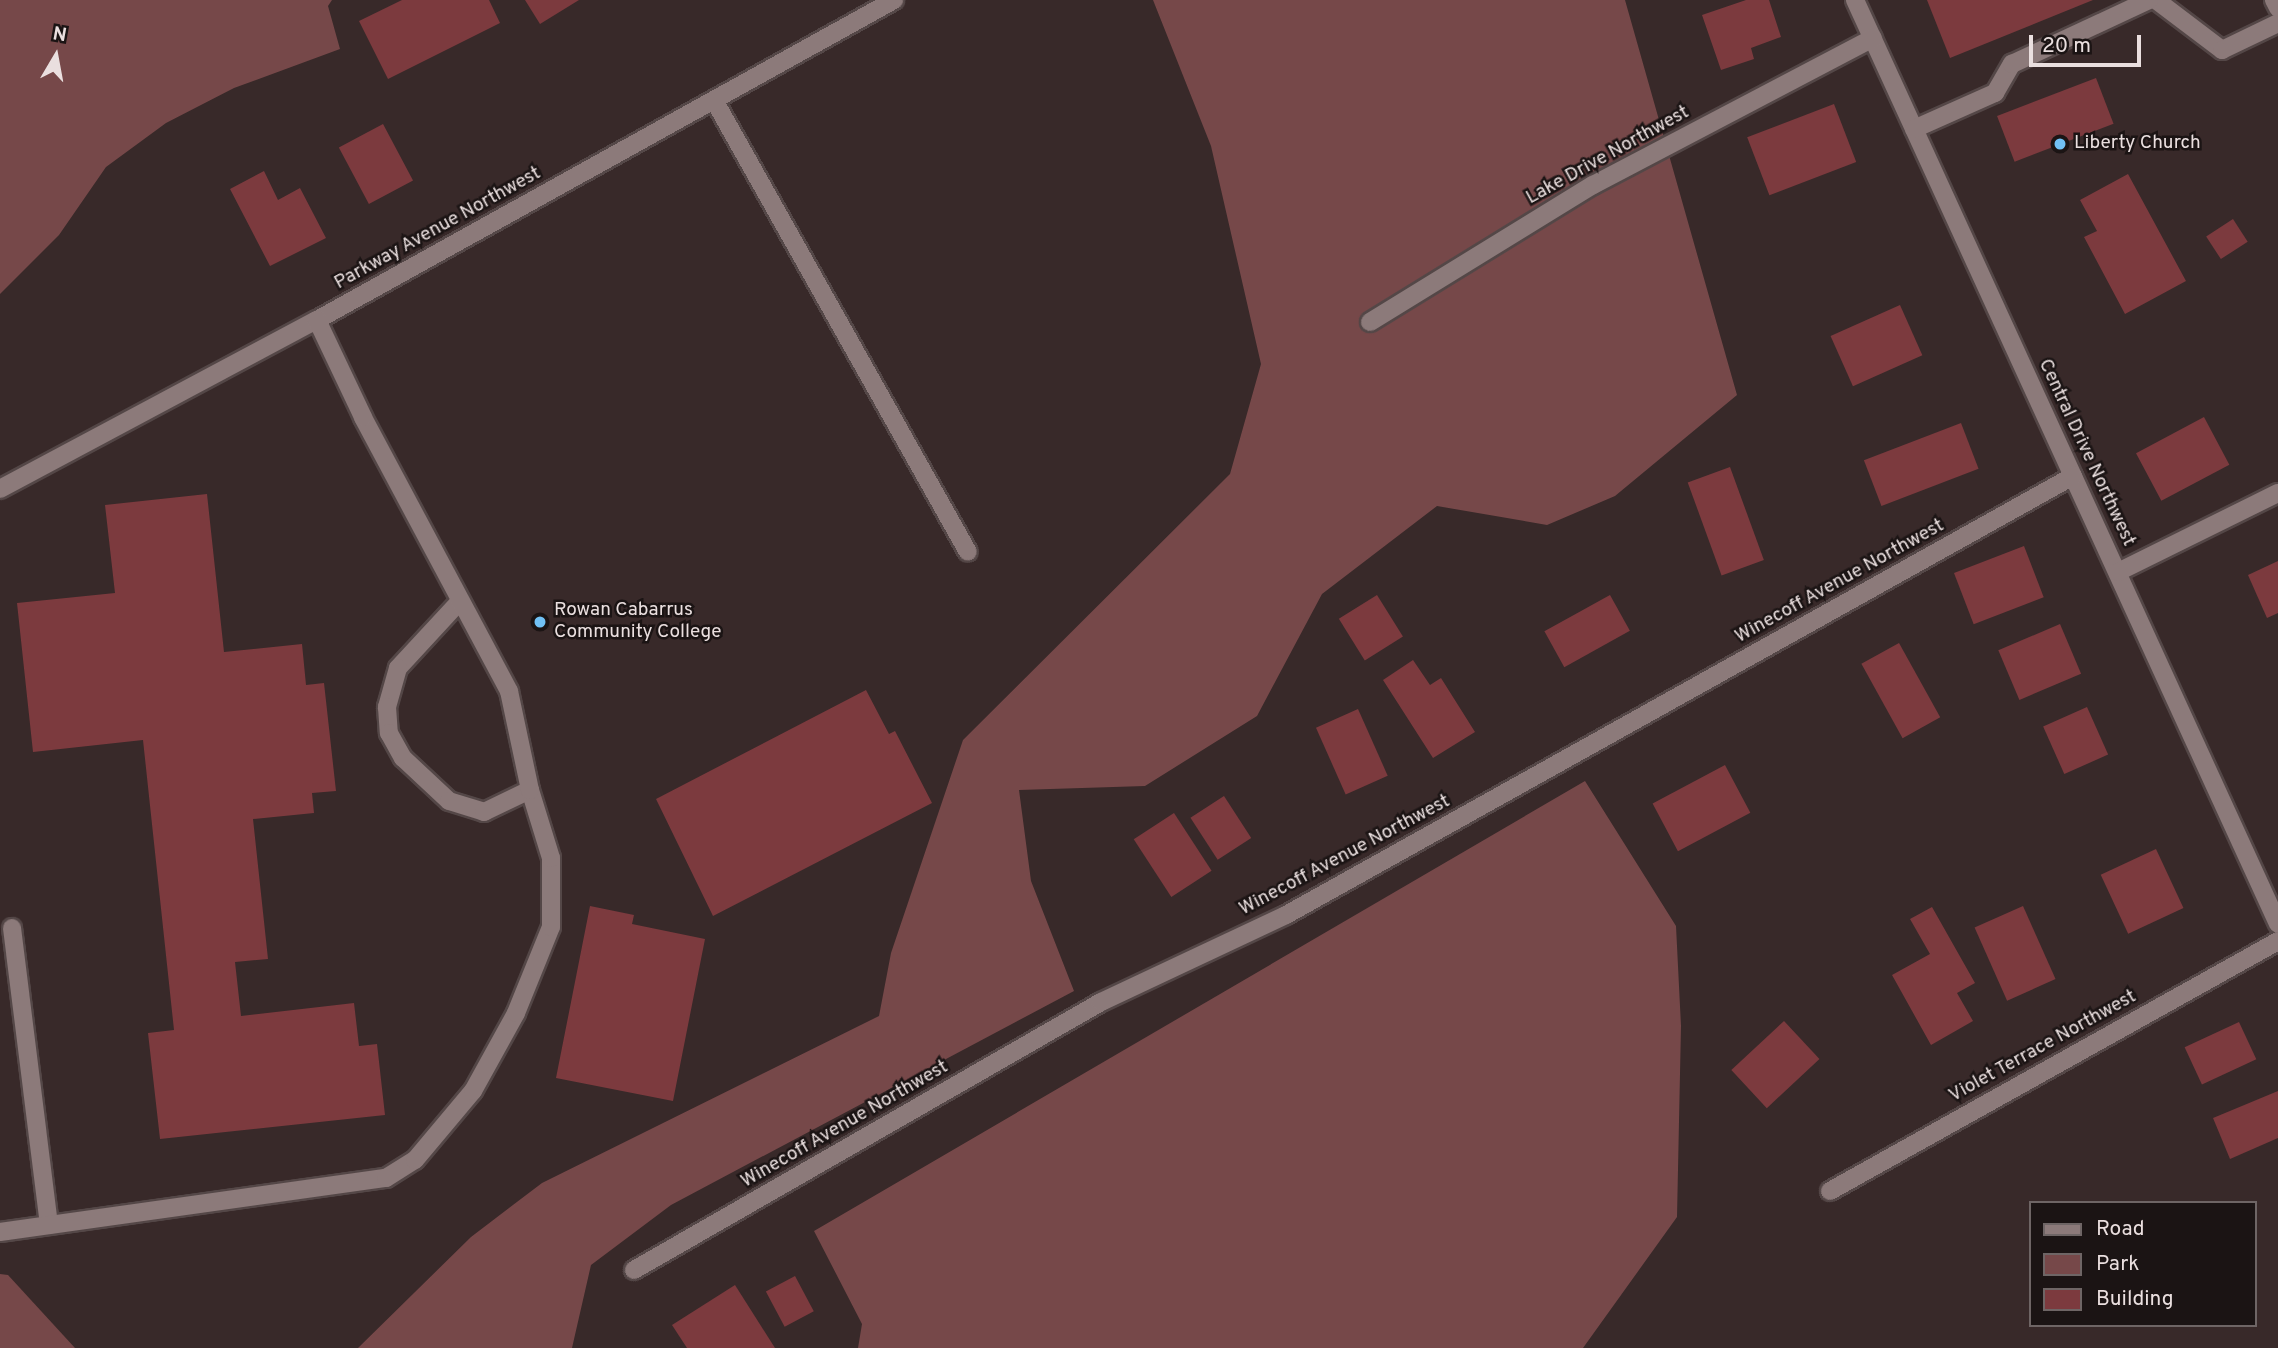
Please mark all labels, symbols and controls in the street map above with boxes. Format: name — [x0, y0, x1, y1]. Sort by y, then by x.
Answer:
north arrow — [21, 21, 91, 91]
scale bar — [2033, 21, 2145, 65]
text: N — [51, 22, 68, 48]
text: 20 m — [2042, 33, 2091, 60]
street label: Lake Drive Northwest — [1523, 102, 1693, 210]
place label: Liberty Church — [2074, 133, 2201, 155]
marker: Liberty Church — [2052, 136, 2068, 152]
street label: Parkway Avenue Northwest — [331, 163, 545, 295]
street label: Central Drive Northwest — [2033, 356, 2139, 550]
street label: Winecoff Avenue Northwest — [1731, 515, 1949, 649]
place label: Rowan Cabarrus Community College — [554, 600, 721, 644]
marker: Rowan Cabarrus Community College — [532, 614, 548, 630]
street label: Winecoff Avenue Northwest — [1235, 791, 1455, 921]
street label: Violet Terrace Northwest — [1945, 986, 2141, 1108]
street label: Winecoff Avenue Northwest — [737, 1056, 953, 1194]
legend — [2030, 1201, 2257, 1327]
text: Road — [2096, 1216, 2145, 1243]
text: Park — [2096, 1251, 2139, 1278]
text: Building — [2096, 1286, 2174, 1313]

